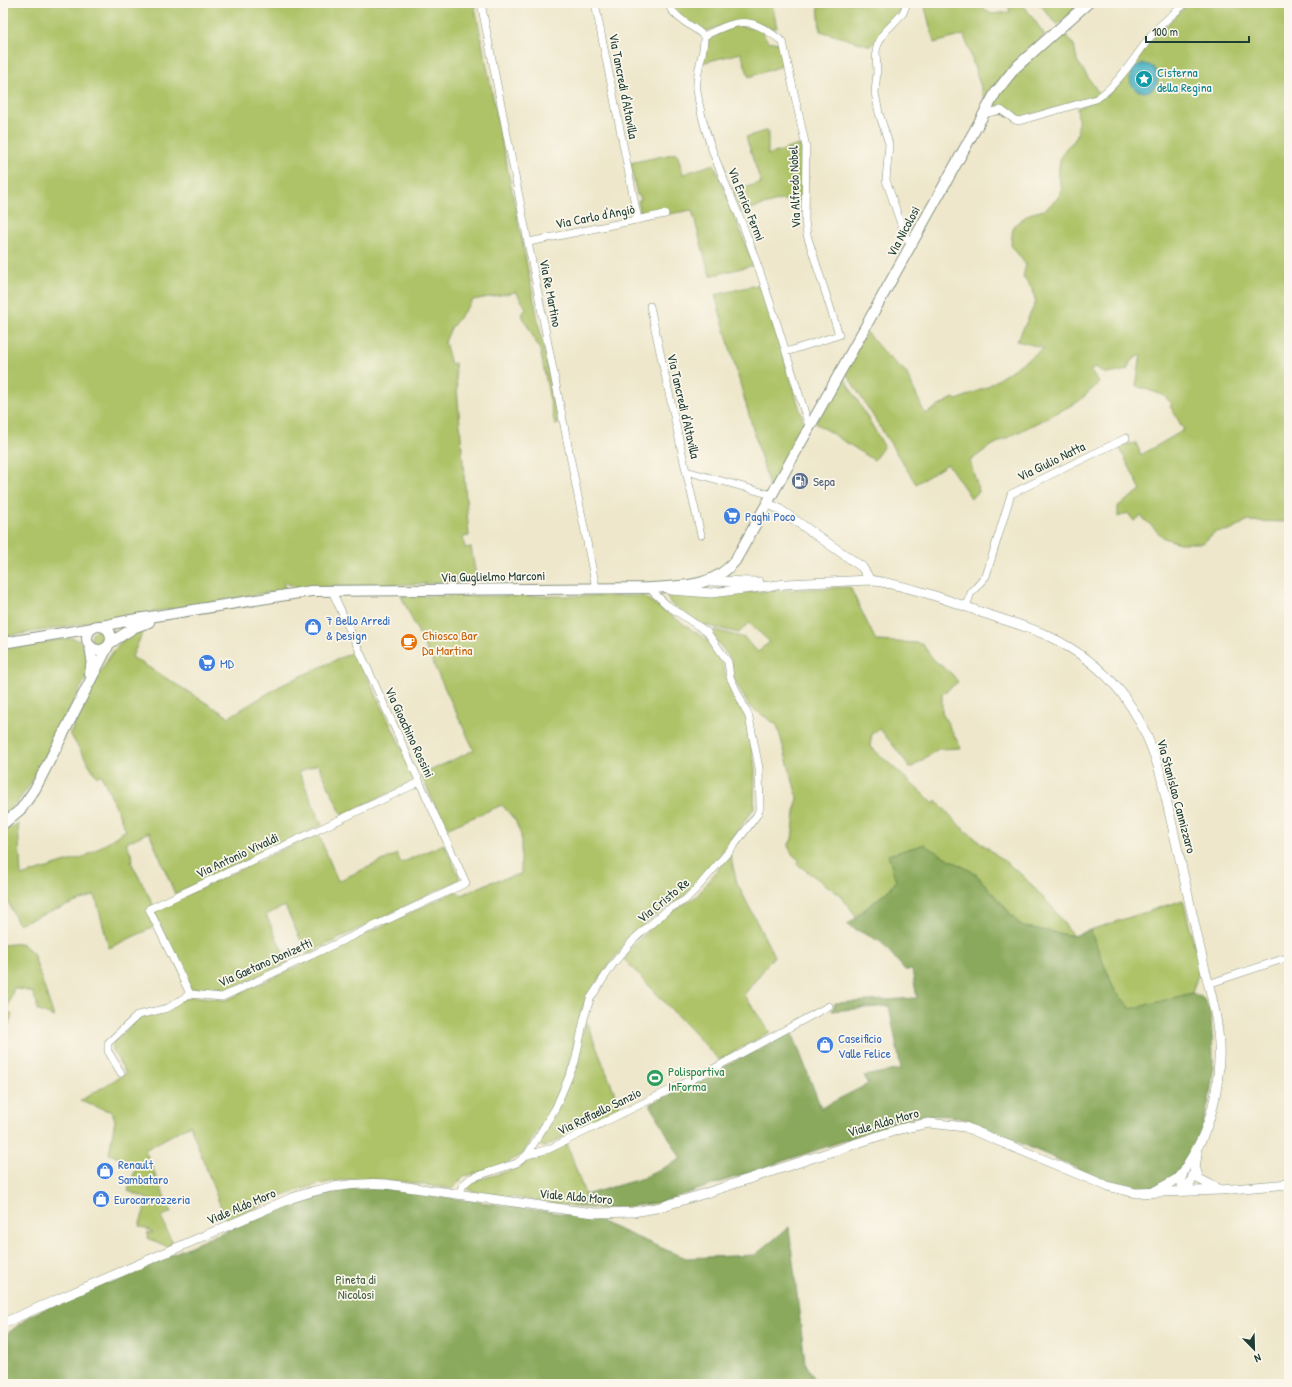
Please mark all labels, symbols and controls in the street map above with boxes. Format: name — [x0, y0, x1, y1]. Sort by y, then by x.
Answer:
scale bar — [1146, 18, 1249, 44]
text: 100 m — [1152, 23, 1178, 40]
street label: Via Tancredi d'Altavilla — [605, 32, 643, 140]
place label: Cisterna della Regina — [1157, 63, 1212, 96]
place icon: Cisterna della Regina — [1134, 69, 1154, 89]
street label: Via Alfredo Nobel — [784, 145, 804, 228]
street label: Via Enrico Fermi — [724, 164, 770, 244]
street label: Via Carlo d'Angiò — [554, 199, 636, 233]
street label: Via Nicolosi — [882, 202, 924, 260]
street label: Via Re Martino — [536, 258, 566, 328]
street label: Via Tancredi d'Altavilla — [663, 352, 705, 460]
street label: Via Giulio Natta — [1014, 437, 1088, 485]
fuel station icon: Sepa — [790, 471, 810, 491]
place label: Sepa — [813, 472, 835, 490]
supermarket icon: Paghi Poco — [722, 506, 742, 526]
place label: Paghi Poco — [745, 507, 795, 525]
street label: Via Guglielmo Marconi — [441, 566, 545, 586]
place label: 7 Bello Arredi & Design — [326, 611, 391, 644]
shop icon: 7 Bello Arredi & Design — [303, 617, 323, 637]
place label: Chiosco Bar Da Martina — [422, 626, 478, 659]
cafe icon: Chiosco Bar Da Martina — [399, 632, 419, 652]
supermarket icon: MD — [197, 653, 217, 673]
place label: MD — [220, 654, 235, 672]
street label: Via Gioachino Rossini — [381, 684, 439, 780]
street label: Via Stanislao Cannizzaro — [1153, 737, 1201, 855]
street label: Via Antonio Vivaldi — [193, 828, 281, 882]
street label: Via Cristo Re — [633, 873, 693, 927]
street label: Via Gaetano Donizetti — [215, 933, 315, 991]
place label: Caseificio Valle Felice — [838, 1029, 891, 1062]
shop icon: Caseificio Valle Felice — [815, 1035, 835, 1055]
place label: Polisportiva InForma — [668, 1062, 724, 1095]
sports icon: Polisportiva InForma — [645, 1068, 665, 1088]
street label: Via Raffaello Sanzio — [554, 1083, 644, 1139]
street label: Viale Aldo Moro — [845, 1103, 921, 1141]
place label: Renault Sambataro — [118, 1155, 168, 1188]
shop icon: Renault Sambataro — [95, 1161, 115, 1181]
street label: Viale Aldo Moro — [204, 1183, 278, 1229]
street label: Viale Aldo Moro — [539, 1184, 613, 1208]
shop icon: Eurocarrozzeria — [91, 1189, 111, 1209]
place label: Eurocarrozzeria — [114, 1190, 190, 1208]
park label: Pineta di Nicolosi — [336, 1270, 376, 1303]
north arrow — [1234, 1329, 1274, 1369]
text: N — [1252, 1351, 1263, 1366]

